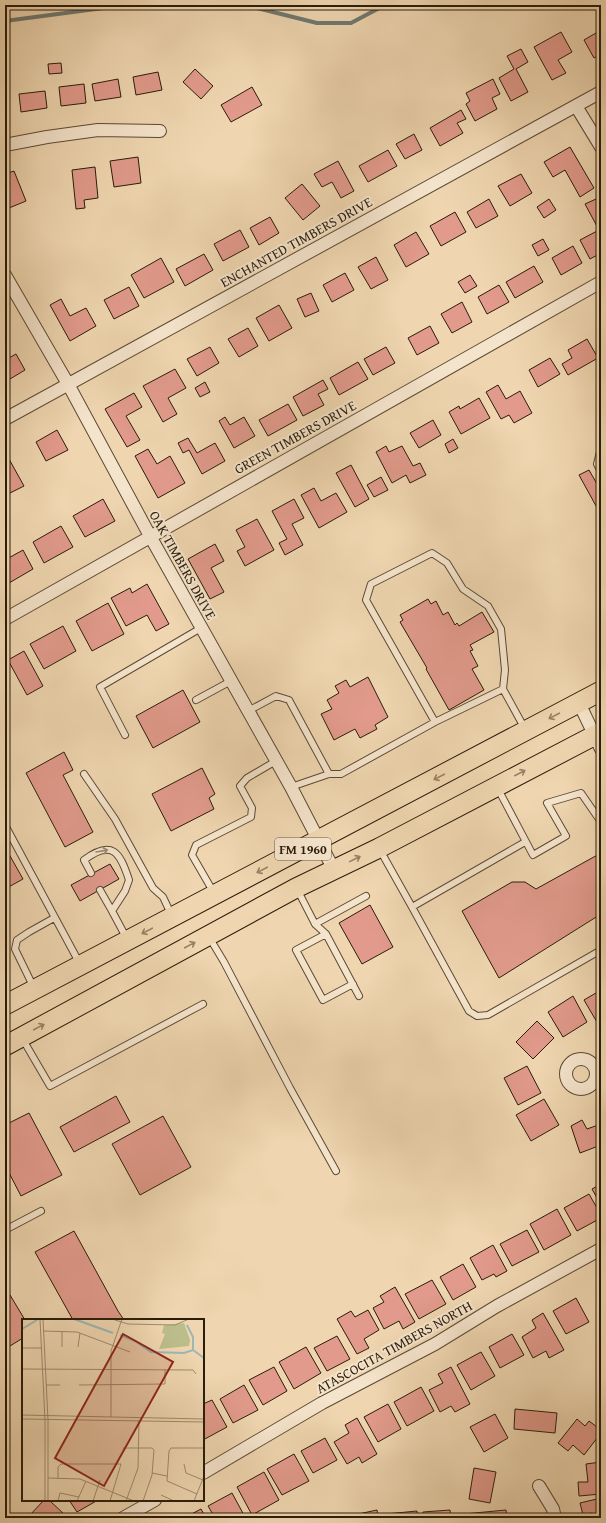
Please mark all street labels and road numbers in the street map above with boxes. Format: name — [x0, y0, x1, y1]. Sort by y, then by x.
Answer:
street label: ENCHANTED TIMBERS DRIVE — [216, 192, 376, 292]
street label: GREEN TIMBERS DRIVE — [230, 395, 360, 479]
street label: OAK TIMBERS DRIVE — [145, 507, 221, 623]
road number: FM 1960 — [275, 838, 331, 860]
street label: ATASCOCITA TIMBERS NORTH — [312, 1296, 476, 1398]

